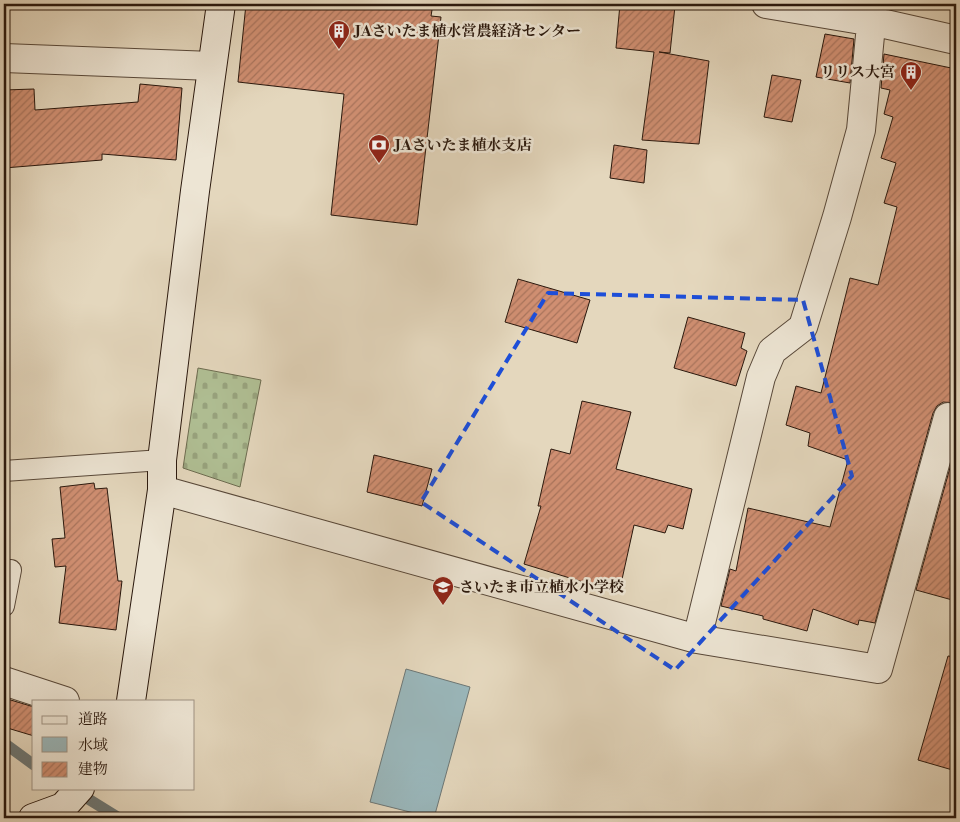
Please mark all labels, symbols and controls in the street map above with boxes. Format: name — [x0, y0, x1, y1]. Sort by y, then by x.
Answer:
building icon: JAさいたま植水営農経済センター — [327, 19, 351, 50]
place label: JAさいたま植水営農経済センター — [353, 22, 581, 41]
building icon: リリス大宮 — [899, 60, 923, 91]
place label: リリス大宮 — [820, 63, 895, 82]
bank icon: JAさいたま植水支店 — [367, 133, 391, 164]
place label: JAさいたま植水支店 — [393, 136, 532, 155]
school or university icon: さいたま市立植水小学校 — [431, 575, 455, 606]
place label: さいたま市立植水小学校 — [459, 578, 624, 597]
legend — [32, 700, 195, 790]
text: 道路 — [78, 710, 108, 729]
text: 水域 — [78, 736, 108, 755]
text: 建物 — [78, 760, 108, 779]

